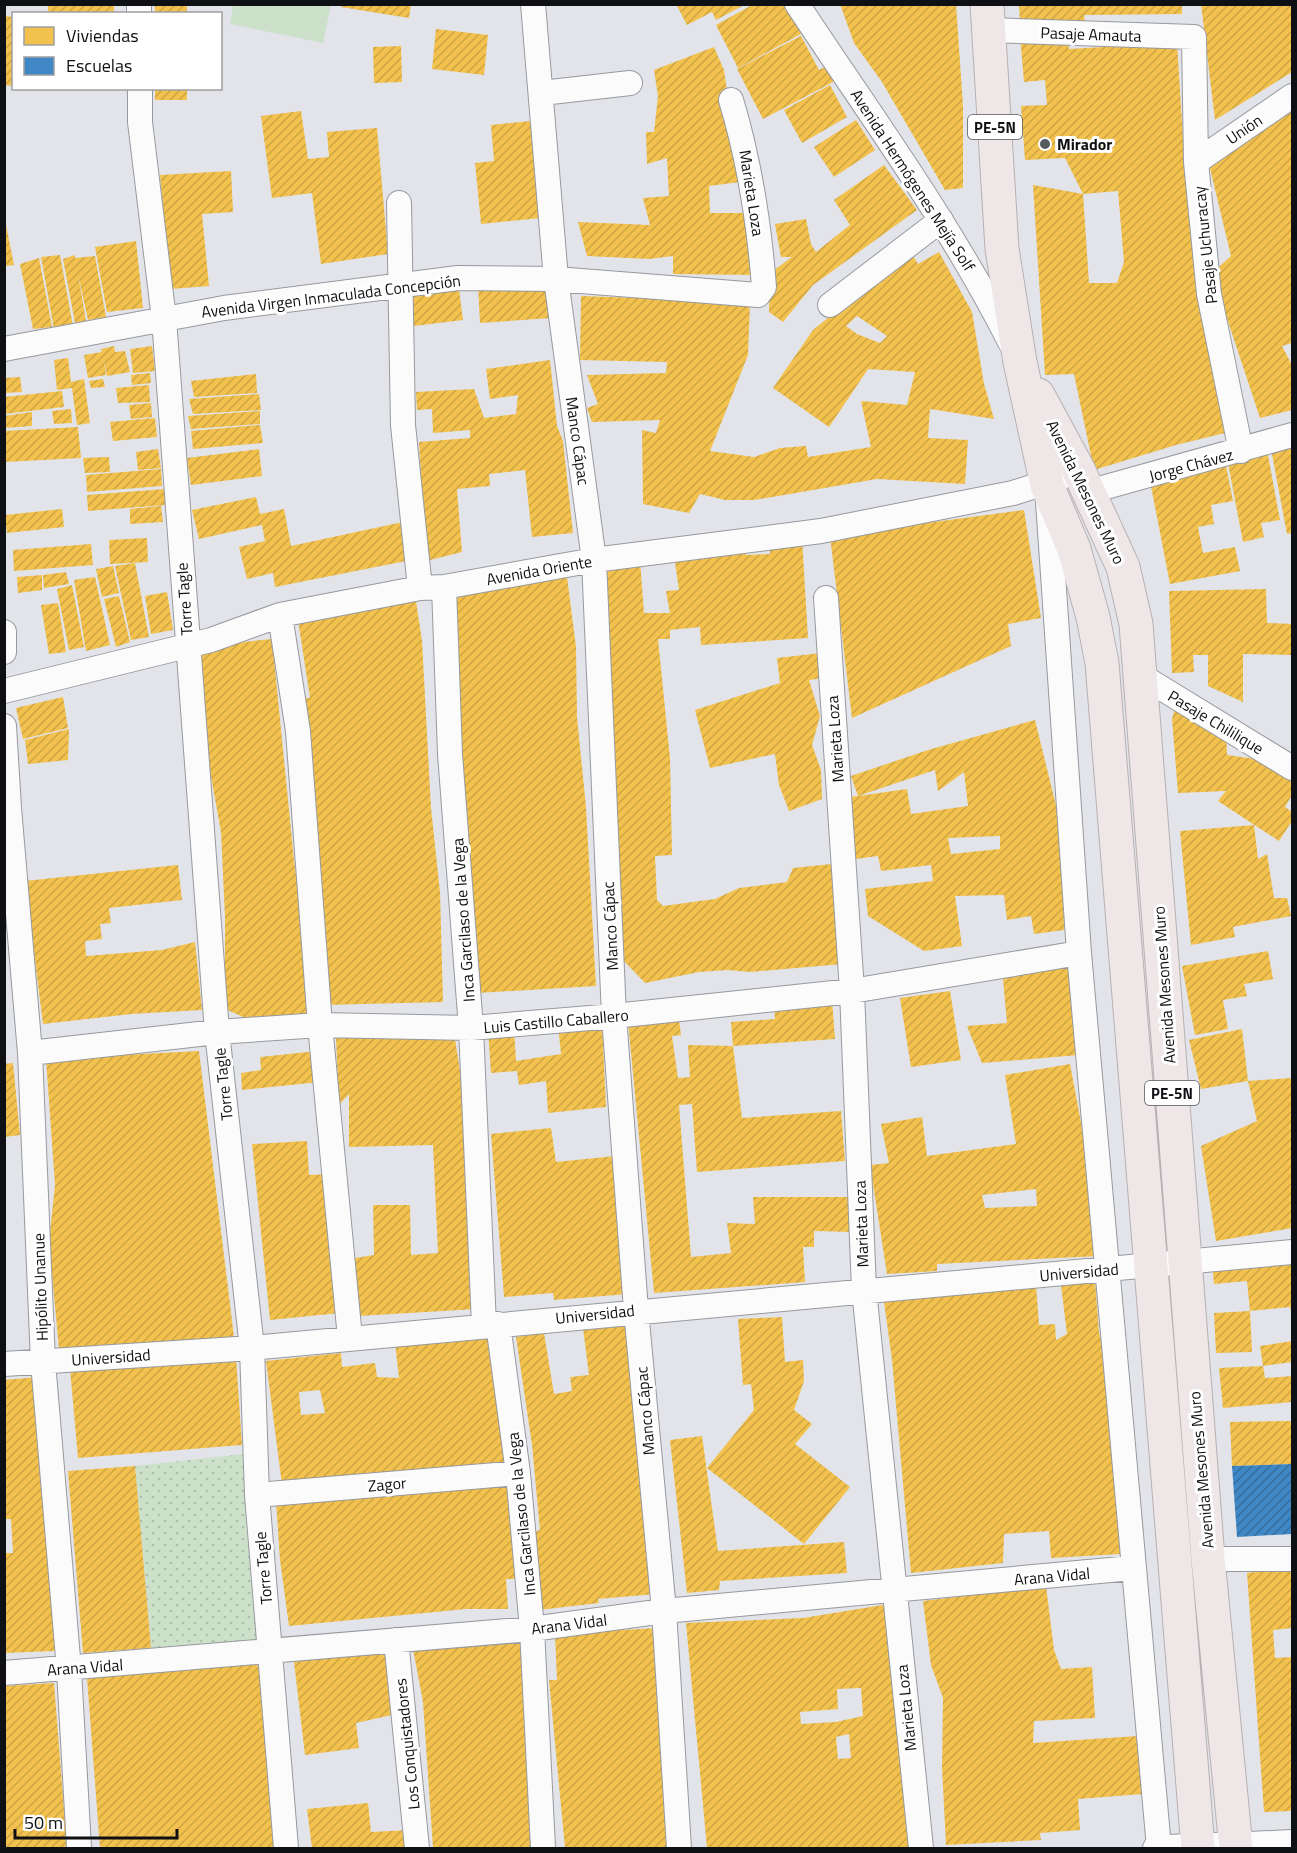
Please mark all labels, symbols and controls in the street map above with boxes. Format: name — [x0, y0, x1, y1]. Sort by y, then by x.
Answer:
legend — [12, 12, 222, 90]
street label: Pasaje Amauta — [1040, 20, 1142, 48]
text: Viviendas — [66, 22, 139, 49]
text: Escuelas — [66, 52, 132, 79]
street label: Avenida Hermógenes Mejía Solf — [845, 84, 981, 277]
street label: Unión — [1221, 108, 1267, 150]
road number: PE-5N — [968, 115, 1022, 139]
place label: Mirador — [1057, 132, 1112, 156]
marker: Mirador — [1038, 137, 1052, 151]
street label: Marieta Loza — [733, 148, 771, 238]
street label: Pasaje Uchuracay — [1187, 185, 1223, 305]
street label: Avenida Virgen Inmaculada Concepción — [200, 268, 462, 324]
street label: Manco Cápac — [560, 395, 596, 487]
street label: Avenida Mesones Muro — [1041, 416, 1131, 568]
street label: Jorge Chávez — [1146, 442, 1236, 488]
street label: Avenida Oriente — [484, 549, 594, 591]
street label: Torre Tagle — [169, 562, 199, 636]
street label: Pasaje Chililique — [1163, 684, 1269, 760]
street label: Marieta Loza — [820, 695, 850, 783]
street label: Inca Garcilaso de la Vega — [445, 837, 481, 1003]
street label: Manco Cápac — [596, 881, 624, 971]
street label: Avenida Mesones Muro — [1147, 906, 1181, 1064]
street label: Luis Castillo Caballero — [482, 1003, 630, 1039]
street label: Torre Tagle — [207, 1046, 239, 1122]
road number: PE-5N — [1145, 1081, 1199, 1105]
street label: Marieta Loza — [847, 1180, 875, 1268]
street label: Hipólito Unanue — [26, 1233, 54, 1341]
street label: Universidad — [1038, 1257, 1120, 1287]
street label: Universidad — [554, 1298, 636, 1330]
street label: Universidad — [71, 1342, 151, 1372]
street label: Manco Cápac — [629, 1366, 661, 1456]
street label: Avenida Mesones Muro — [1182, 1390, 1220, 1550]
street label: Inca Garcilaso de la Vega — [500, 1431, 542, 1597]
street label: Zagor — [367, 1470, 408, 1498]
street label: Torre Tagle — [248, 1531, 278, 1605]
street label: Arana Vidal — [1013, 1561, 1091, 1591]
street label: Arana Vidal — [530, 1607, 608, 1641]
street label: Arana Vidal — [46, 1652, 124, 1682]
street label: Marieta Loza — [890, 1663, 922, 1753]
street label: Los Conquistadores — [388, 1677, 426, 1811]
scale bar — [15, 1802, 177, 1840]
text: 50 m — [24, 1809, 63, 1836]

